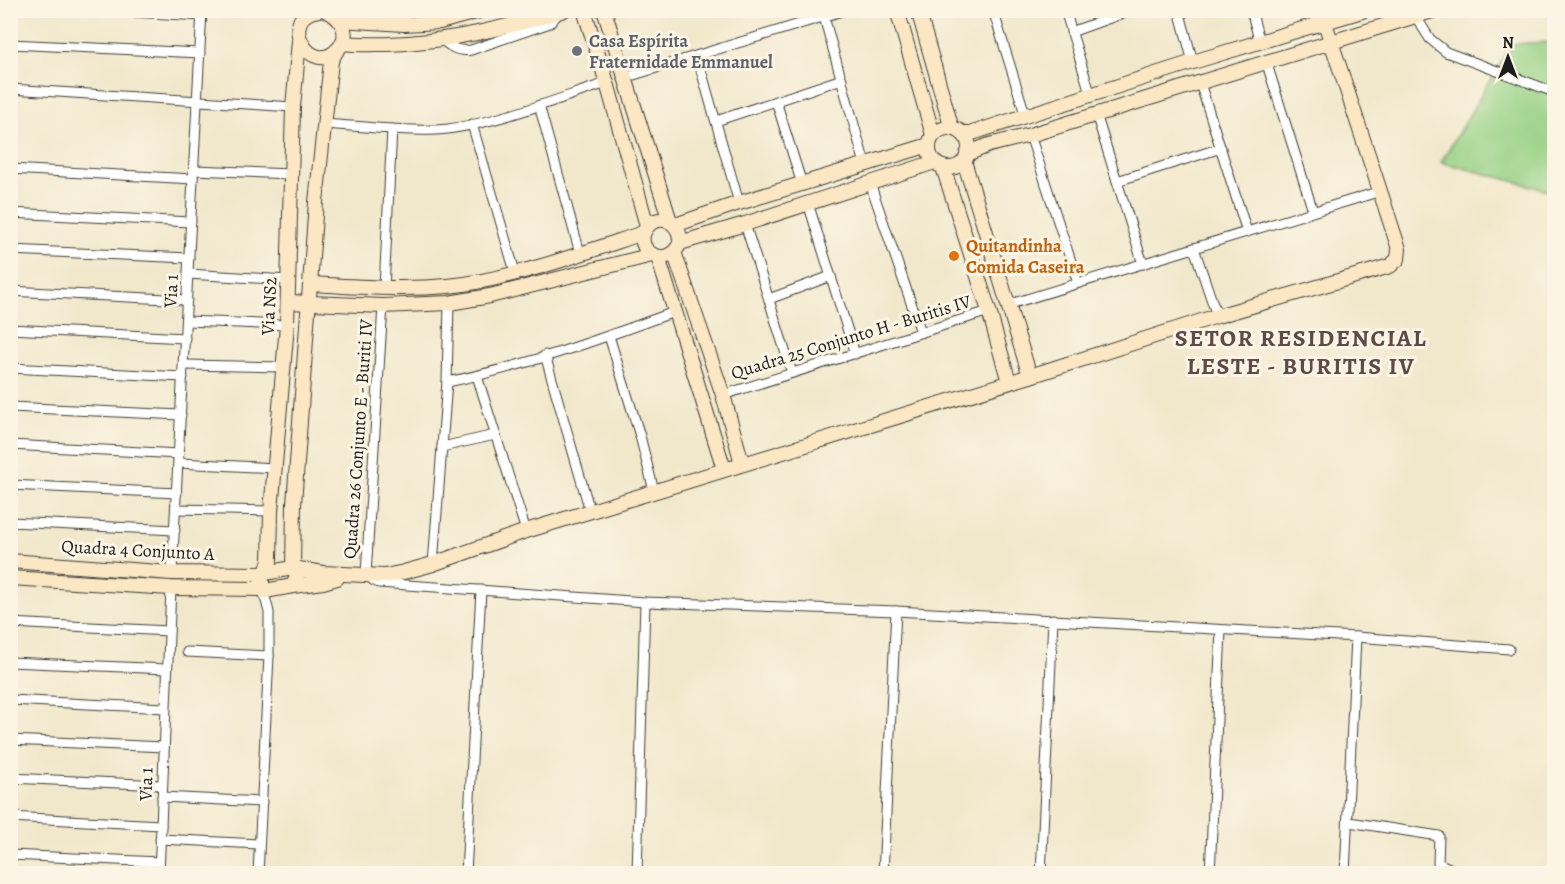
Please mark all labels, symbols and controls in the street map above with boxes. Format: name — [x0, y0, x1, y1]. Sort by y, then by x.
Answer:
north arrow — [1478, 27, 1538, 87]
place label: Casa Espírita Fraternidade Emmanuel — [589, 29, 773, 74]
text: N — [1502, 32, 1514, 54]
marker: Casa Espírita Fraternidade Emmanuel — [570, 44, 584, 58]
place label: Quitandinha Comida Caseira — [966, 234, 1085, 279]
marker: Quitandinha Comida Caseira — [947, 249, 961, 263]
street label: Via 1 — [158, 274, 184, 309]
street label: Via NS2 — [255, 276, 283, 337]
street label: Quadra 25 Conjunto H - Buritis IV — [728, 289, 974, 385]
street label: Quadra 26 Conjunto E - Buriti IV — [338, 318, 378, 560]
district label: SETOR RESIDENCIAL LESTE - BURITIS IV — [1175, 322, 1427, 382]
street label: Quadra 4 Conjunto A — [61, 534, 216, 566]
street label: Via 1 — [133, 767, 159, 802]

